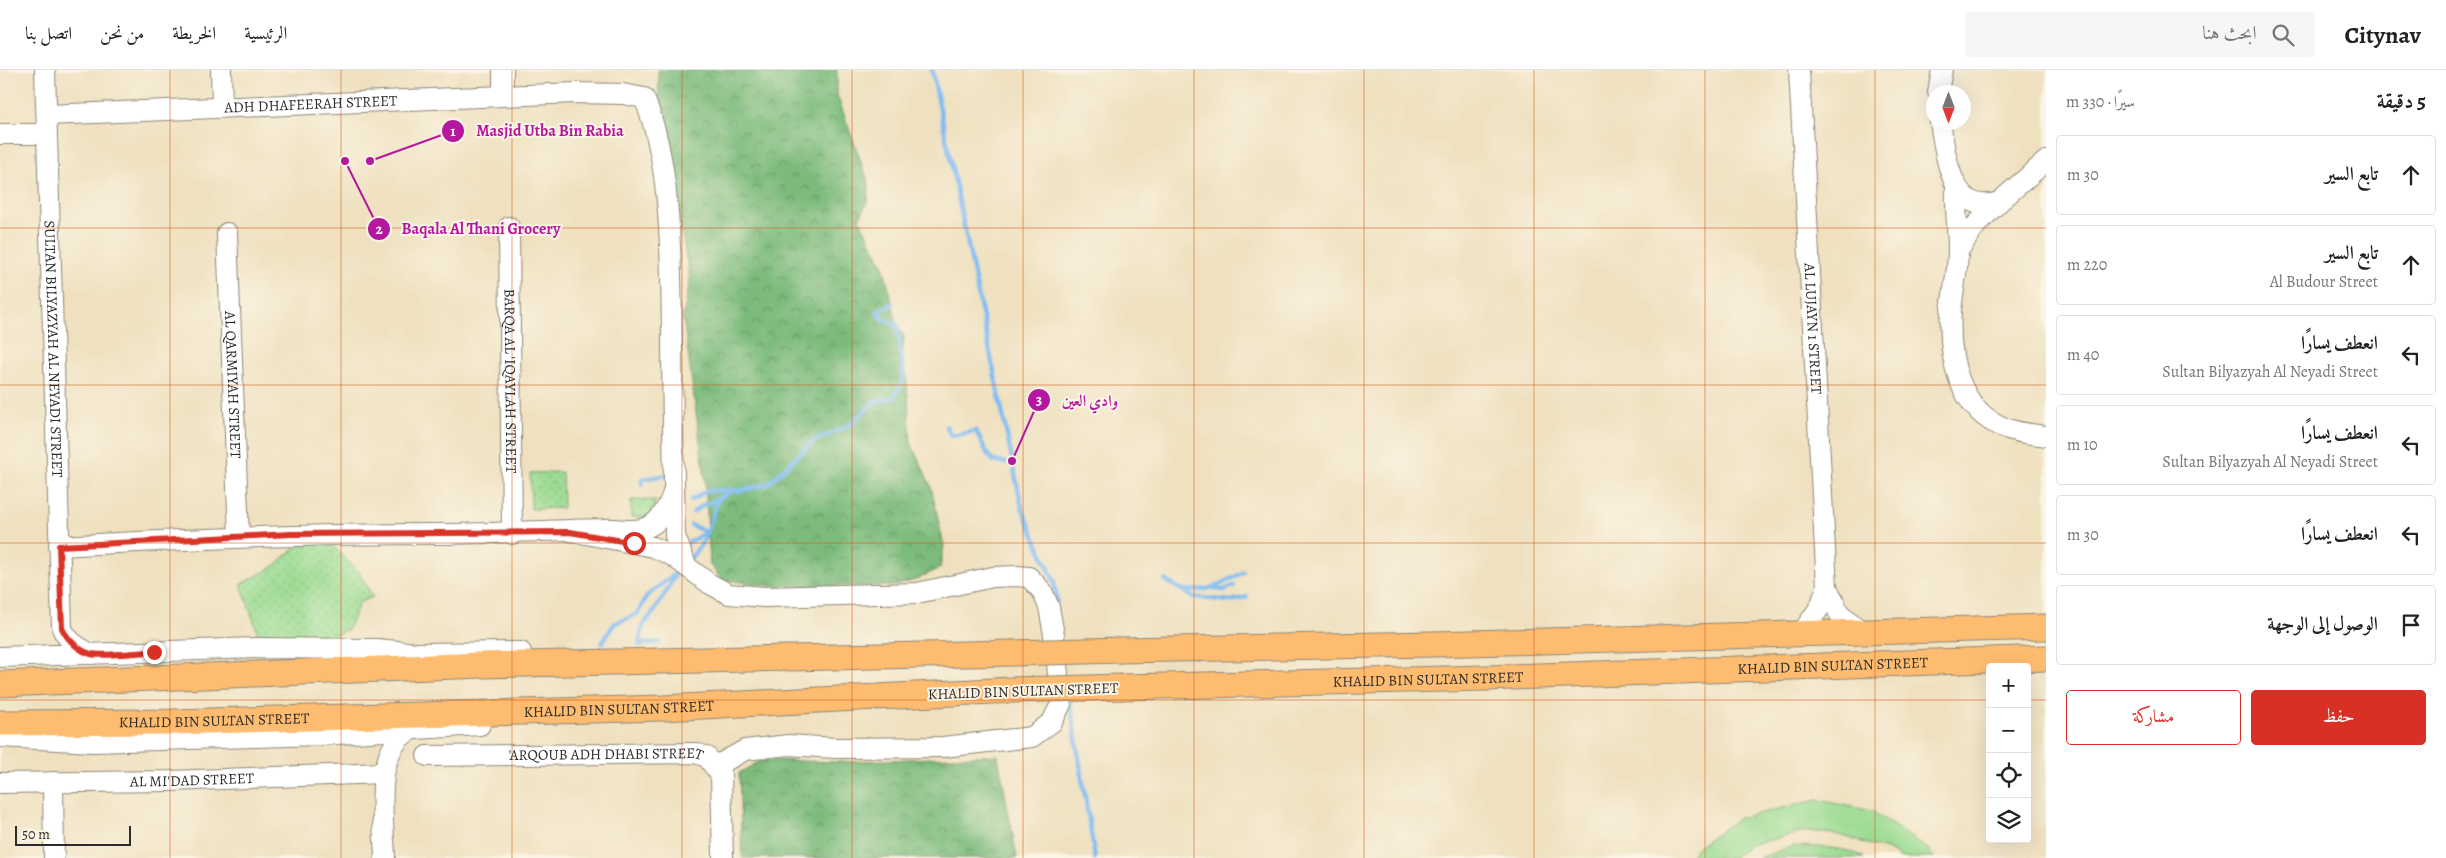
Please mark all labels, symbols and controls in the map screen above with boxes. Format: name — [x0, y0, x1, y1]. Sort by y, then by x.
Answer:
search box — [1965, 12, 2315, 57]
text: Citynav — [2345, 19, 2421, 51]
text: ابحث هنا — [2202, 20, 2257, 46]
text: اتصل بنا — [25, 21, 72, 45]
text: من نحن — [100, 21, 144, 45]
text: الخريطة — [172, 21, 216, 45]
text: الرئيسية — [244, 21, 287, 45]
icon: search — [2269, 21, 2297, 49]
north arrow — [1926, 85, 1971, 130]
text: 5 دقيقة — [2377, 87, 2426, 115]
street label: ADH DHAFEERAH STREET — [223, 90, 398, 118]
text: سيرًا · 330 m — [2066, 91, 2135, 113]
callout: Masjid Utba Bin Rabia — [441, 115, 633, 146]
text: Masjid Utba Bin Rabia — [476, 120, 624, 142]
text: 1 — [450, 121, 456, 141]
text: تابع السير — [2325, 161, 2378, 187]
icon: ahead — [2397, 161, 2425, 189]
text: 30 m — [2067, 164, 2099, 186]
callout: Baqala Al Thani Grocery — [367, 213, 571, 244]
text: Baqala Al Thani Grocery — [401, 218, 561, 240]
text: 2 — [375, 219, 383, 239]
street label: SULTAN BILYAZYAH AL NEYADI STREET — [40, 220, 67, 479]
text: تابع السير — [2325, 240, 2378, 266]
icon: ahead — [2397, 251, 2425, 279]
text: 220 m — [2067, 254, 2107, 276]
street label: AL LUJAYN 1 STREET — [1799, 261, 1827, 396]
text: Al Budour Street — [2270, 271, 2378, 293]
street label: BARQA AL 'IQAYLAH STREET — [500, 288, 521, 474]
street label: AL QARMIYAH STREET — [220, 310, 246, 460]
text: انعطف يسارًا — [2301, 330, 2378, 356]
icon: left — [2397, 341, 2425, 369]
text: 40 m — [2067, 344, 2099, 366]
text: Sultan Bilyazyah Al Neyadi Street — [2162, 361, 2378, 383]
callout: وادي العين — [1026, 384, 1128, 415]
text: 3 — [1036, 390, 1042, 410]
text: وادي العين — [1062, 390, 1118, 414]
text: انعطف يسارًا — [2301, 420, 2378, 446]
icon: left — [2397, 431, 2425, 459]
text: 10 m — [2067, 434, 2098, 456]
text: Sultan Bilyazyah Al Neyadi Street — [2162, 451, 2378, 473]
text: انعطف يسارًا — [2301, 521, 2378, 547]
icon: left — [2397, 521, 2425, 549]
text: 30 m — [2067, 524, 2099, 546]
route start — [623, 532, 646, 555]
text: الوصول إلى الوجهة — [2267, 611, 2378, 637]
icon: arrive — [2397, 611, 2425, 639]
route end — [143, 641, 166, 664]
street label: KHALID BIN SULTAN STREET — [1737, 652, 1929, 679]
map controls — [1986, 663, 2031, 843]
button: + — [1986, 663, 2031, 708]
street label: KHALID BIN SULTAN STREET — [1332, 667, 1524, 692]
street label: KHALID BIN SULTAN STREET — [927, 678, 1119, 704]
button: مشاركة — [2066, 690, 2241, 745]
button: حفظ — [2251, 690, 2426, 745]
street label: KHALID BIN SULTAN STREET — [523, 695, 715, 722]
street label: KHALID BIN SULTAN STREET — [119, 708, 310, 732]
button: − — [1986, 708, 2031, 753]
street label: 'ARQOUB ADH DHABI STREET — [509, 743, 707, 765]
button: locate — [1986, 753, 2031, 798]
street label: AL MI'DAD STREET — [129, 768, 255, 791]
button: layers — [1986, 798, 2031, 843]
scale bar — [15, 823, 131, 846]
text: 50 m — [22, 825, 50, 844]

